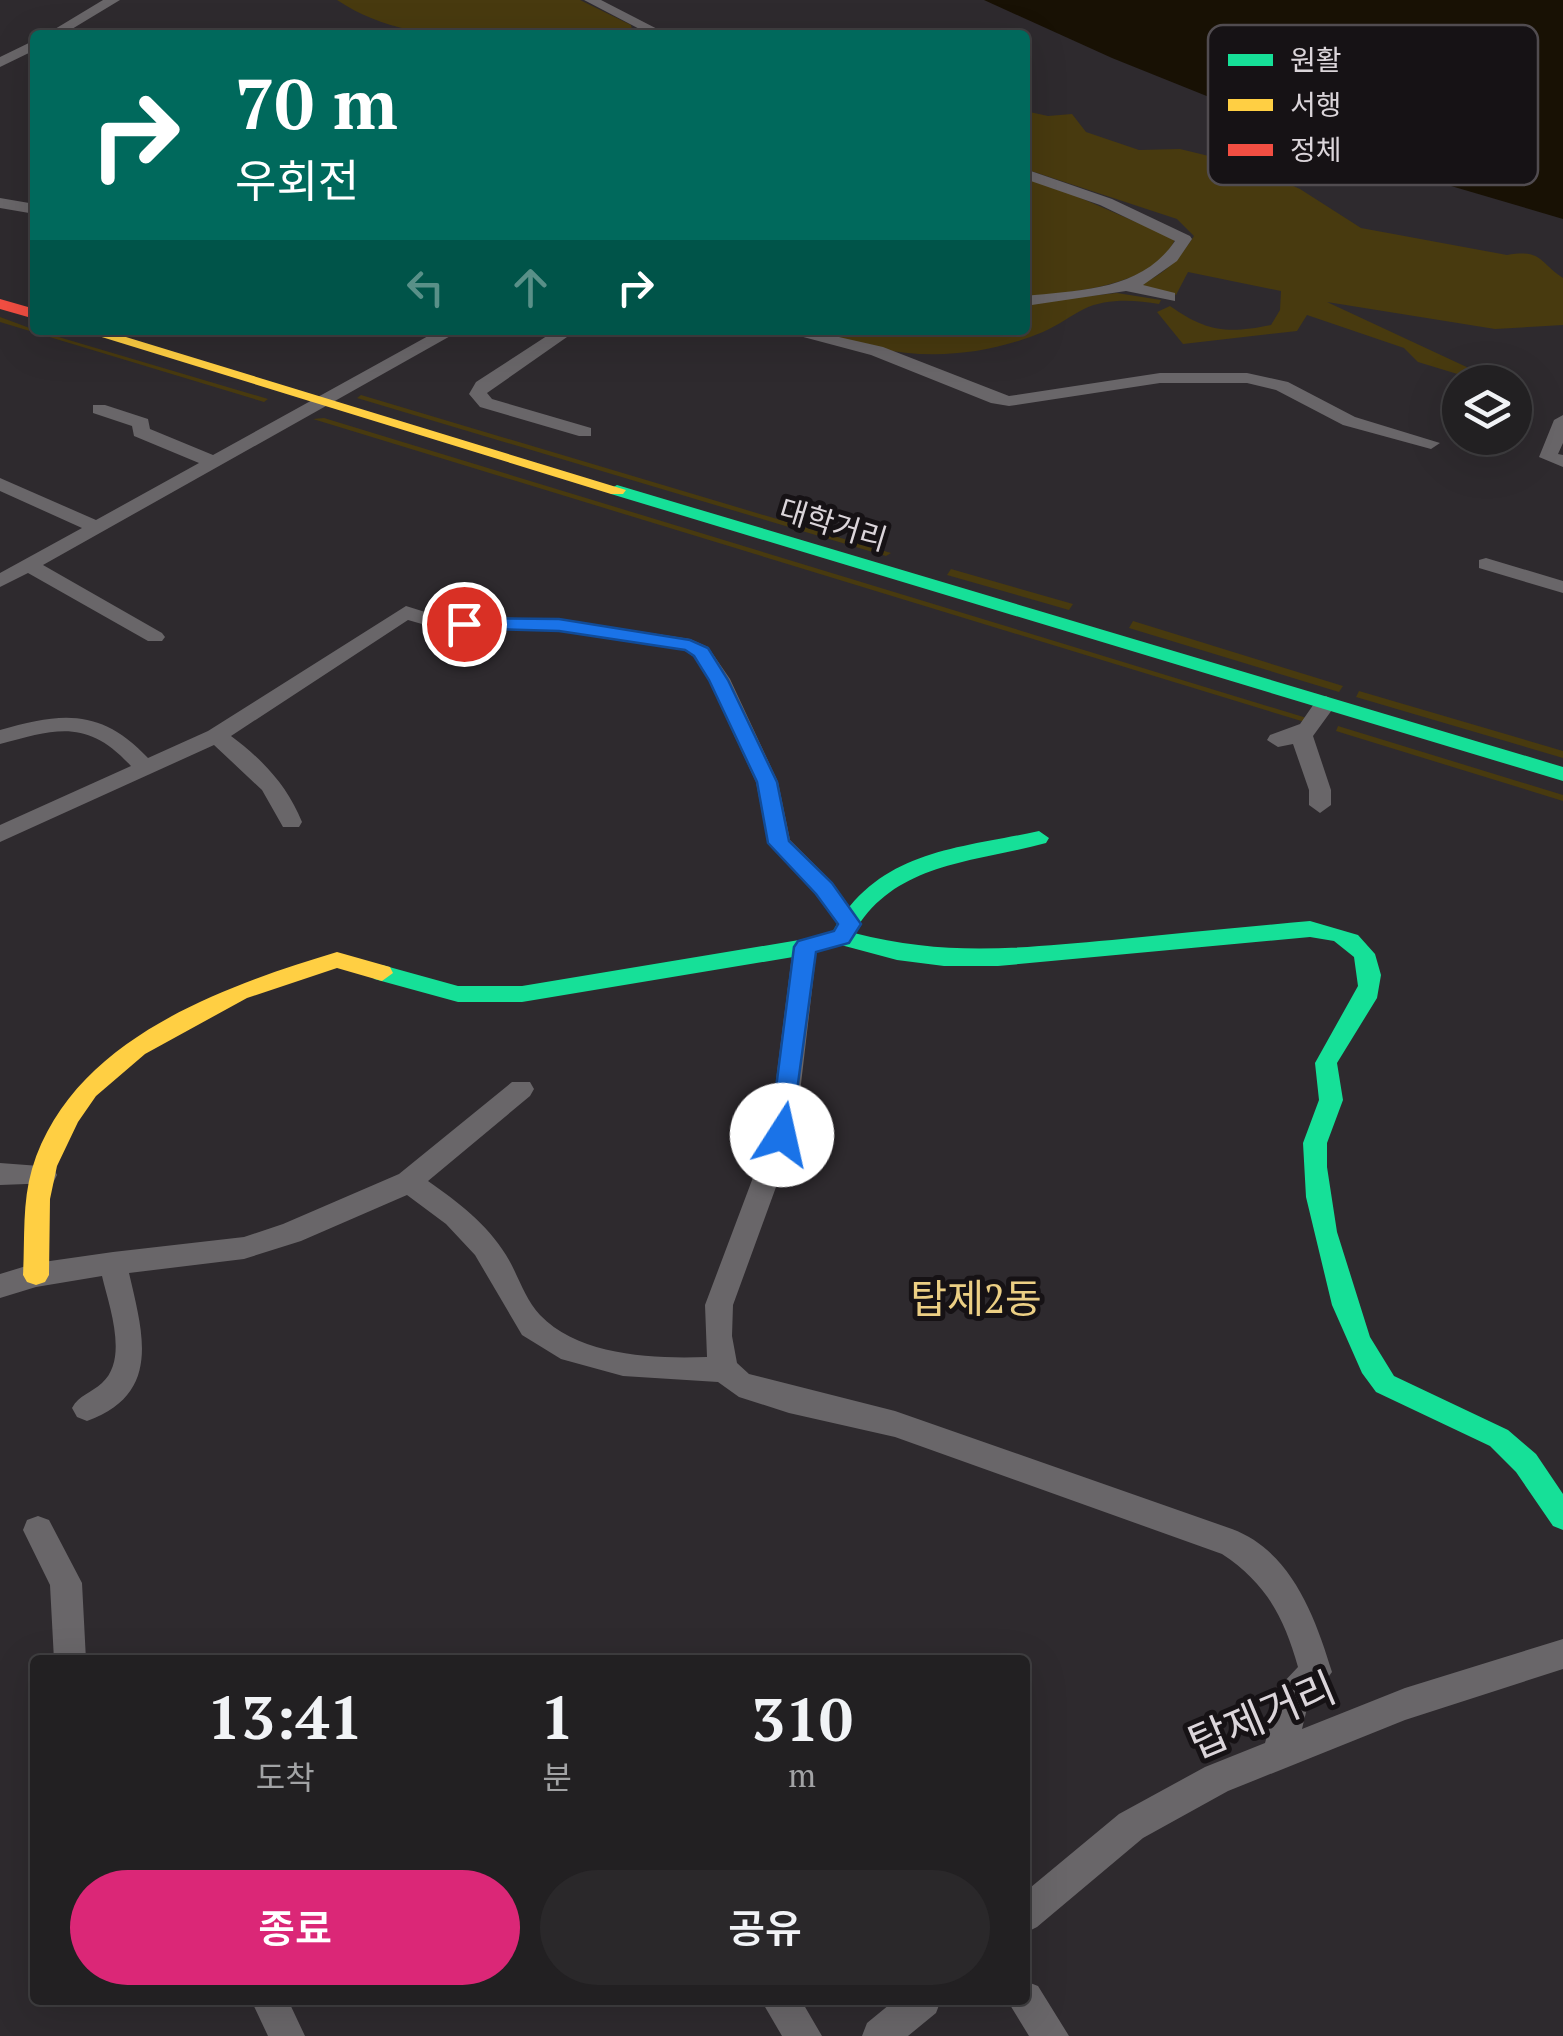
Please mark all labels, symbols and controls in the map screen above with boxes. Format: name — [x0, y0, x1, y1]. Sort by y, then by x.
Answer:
legend — [1208, 25, 1538, 185]
text: 원활 — [1290, 41, 1342, 78]
text: 70 m — [235, 56, 398, 149]
icon: right — [70, 70, 200, 200]
text: 서행 — [1290, 86, 1342, 123]
text: 정체 — [1290, 131, 1342, 168]
text: 우회전 — [235, 150, 359, 210]
icon: left — [398, 260, 453, 315]
icon: ahead — [503, 260, 558, 315]
icon: right — [608, 260, 663, 315]
map controls — [1442, 365, 1532, 455]
button: layers — [1442, 365, 1532, 455]
street label: 대학거리 — [775, 489, 892, 559]
pin — [422, 582, 507, 667]
icon: arrive — [437, 597, 492, 652]
position arrow — [730, 1083, 834, 1187]
district label: 탑제2동 — [910, 1271, 1042, 1324]
street label: 탑제거리 — [1180, 1658, 1344, 1770]
text: 13:41 — [207, 1677, 363, 1756]
text: 1 — [540, 1677, 574, 1756]
text: 310 — [751, 1679, 853, 1758]
text: m — [788, 1754, 816, 1796]
text: 도착 — [256, 1756, 315, 1798]
text: 분 — [543, 1756, 572, 1798]
button: 종료 — [70, 1870, 520, 1985]
button: 공유 — [540, 1870, 990, 1985]

